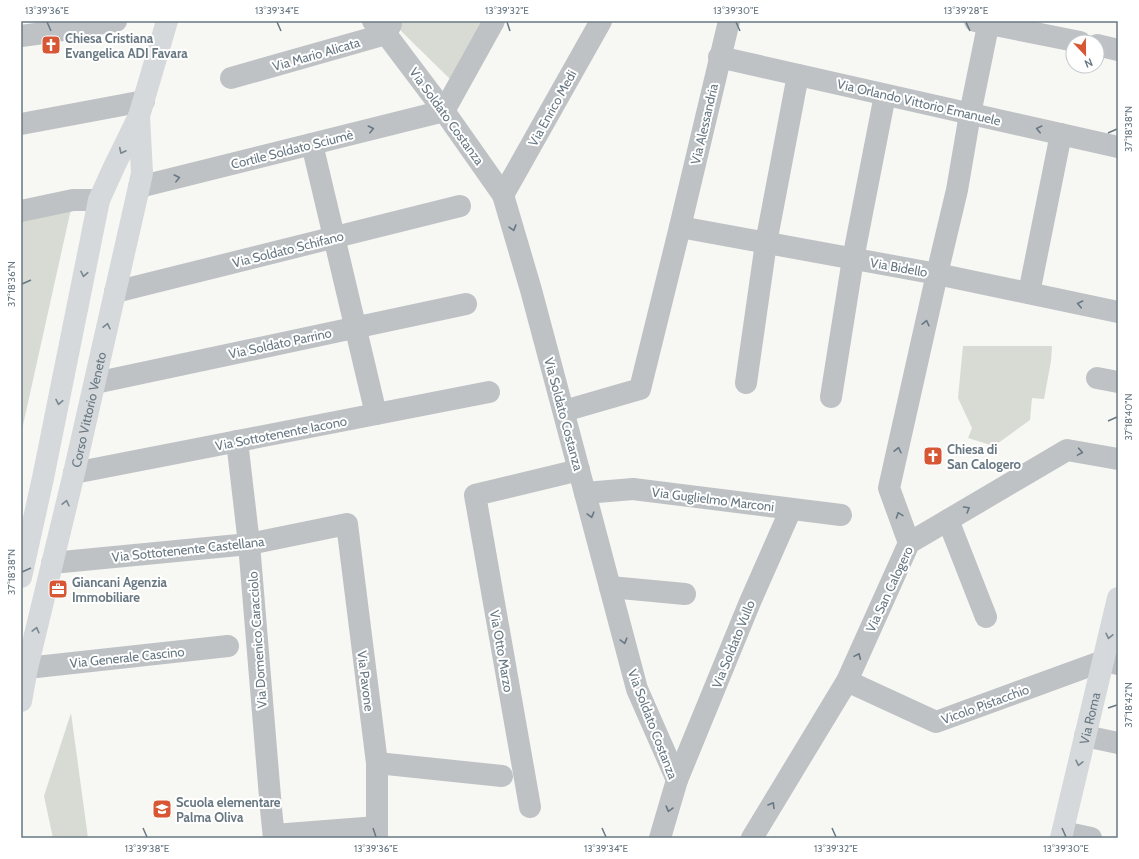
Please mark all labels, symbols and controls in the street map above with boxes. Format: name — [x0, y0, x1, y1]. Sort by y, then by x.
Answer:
text: 13°39'36"E — [25, 4, 70, 17]
text: 13°39'34"E — [255, 4, 300, 17]
text: 13°39'32"E — [485, 4, 529, 17]
text: 13°39'30"E — [713, 4, 759, 17]
text: 13°39'28"E — [944, 4, 989, 17]
place label: Chiesa Cristiana Evangelica ADI Favara — [65, 30, 188, 61]
church icon: Chiesa Cristiana Evangelica ADI Favara — [40, 34, 62, 56]
street label: Via Mario Alicata — [270, 34, 362, 74]
north arrow — [1065, 34, 1105, 74]
text: N — [1083, 55, 1095, 71]
street label: Via Soldato Costanza — [406, 64, 488, 168]
street label: Via Enrico Medi — [525, 67, 579, 149]
street label: Via Orlando Vittorio Emanuele — [836, 75, 1003, 129]
street label: Via Alessandria — [687, 81, 721, 166]
text: 37°18'38"N — [1122, 106, 1135, 152]
one-way arrow — [368, 125, 375, 134]
street label: Cortile Soldato Sciumè — [229, 126, 355, 172]
one-way arrow — [1036, 126, 1042, 134]
one-way arrow — [119, 146, 127, 154]
one-way arrow — [174, 174, 181, 183]
one-way arrow — [508, 224, 517, 231]
street label: Via Soldato Schifano — [231, 227, 345, 271]
street label: Via Bidello — [869, 254, 929, 280]
text: 37°18'36"N — [5, 261, 18, 307]
one-way arrow — [81, 271, 89, 277]
one-way arrow — [1077, 300, 1083, 308]
one-way arrow — [921, 320, 929, 326]
one-way arrow — [103, 323, 111, 329]
street label: Via Soldato Parrino — [227, 324, 333, 362]
street label: Corso Vittorio Veneto — [68, 350, 109, 469]
street label: Via Soldato Costanza — [541, 356, 587, 473]
text: 37°18'40"N — [1122, 393, 1135, 441]
one-way arrow — [55, 398, 63, 405]
street label: Via Sottotenente Iacono — [214, 412, 348, 454]
place label: Chiesa di San Calogero — [947, 441, 1022, 472]
church icon: Chiesa di San Calogero — [922, 445, 944, 467]
one-way arrow — [893, 446, 901, 453]
one-way arrow — [1077, 447, 1083, 456]
street label: Via Guglielmo Marconi — [651, 484, 775, 514]
one-way arrow — [62, 500, 70, 507]
one-way arrow — [962, 506, 970, 513]
one-way arrow — [586, 512, 595, 519]
one-way arrow — [895, 512, 904, 519]
street label: Via Sottotenente Castellana — [111, 533, 266, 565]
street label: Via San Calogero — [862, 543, 916, 635]
text: 37°18'38"N — [5, 549, 18, 595]
street label: Via Domenico Caracciolo — [244, 571, 270, 709]
place label: Giancani Agenzia Immobiliare — [72, 574, 168, 605]
office icon: Giancani Agenzia Immobiliare — [47, 578, 69, 600]
street label: Via Soldato Vullo — [708, 598, 758, 690]
street label: Via Otto Marzo — [487, 609, 517, 693]
one-way arrow — [31, 627, 40, 634]
one-way arrow — [1105, 632, 1114, 639]
one-way arrow — [619, 637, 628, 644]
street label: Via Generale Cascino — [69, 643, 185, 671]
street label: Via Pavone — [354, 650, 378, 713]
one-way arrow — [853, 653, 861, 660]
street label: Via Soldato Costanza — [625, 667, 682, 782]
street label: Vicolo Pistacchio — [939, 681, 1031, 727]
text: 37°18'42"N — [1122, 682, 1135, 728]
street label: Via Roma — [1076, 690, 1103, 746]
one-way arrow — [1076, 759, 1084, 766]
place label: Scuola elementare Palma Oliva — [176, 794, 281, 825]
school or university icon: Scuola elementare Palma Oliva — [151, 798, 173, 820]
one-way arrow — [767, 802, 775, 809]
one-way arrow — [665, 805, 674, 812]
text: 13°39'38"E — [125, 842, 170, 855]
text: 13°39'36"E — [354, 842, 399, 855]
text: 13°39'34"E — [584, 842, 629, 855]
text: 13°39'32"E — [814, 842, 858, 855]
text: 13°39'30"E — [1043, 842, 1089, 855]

